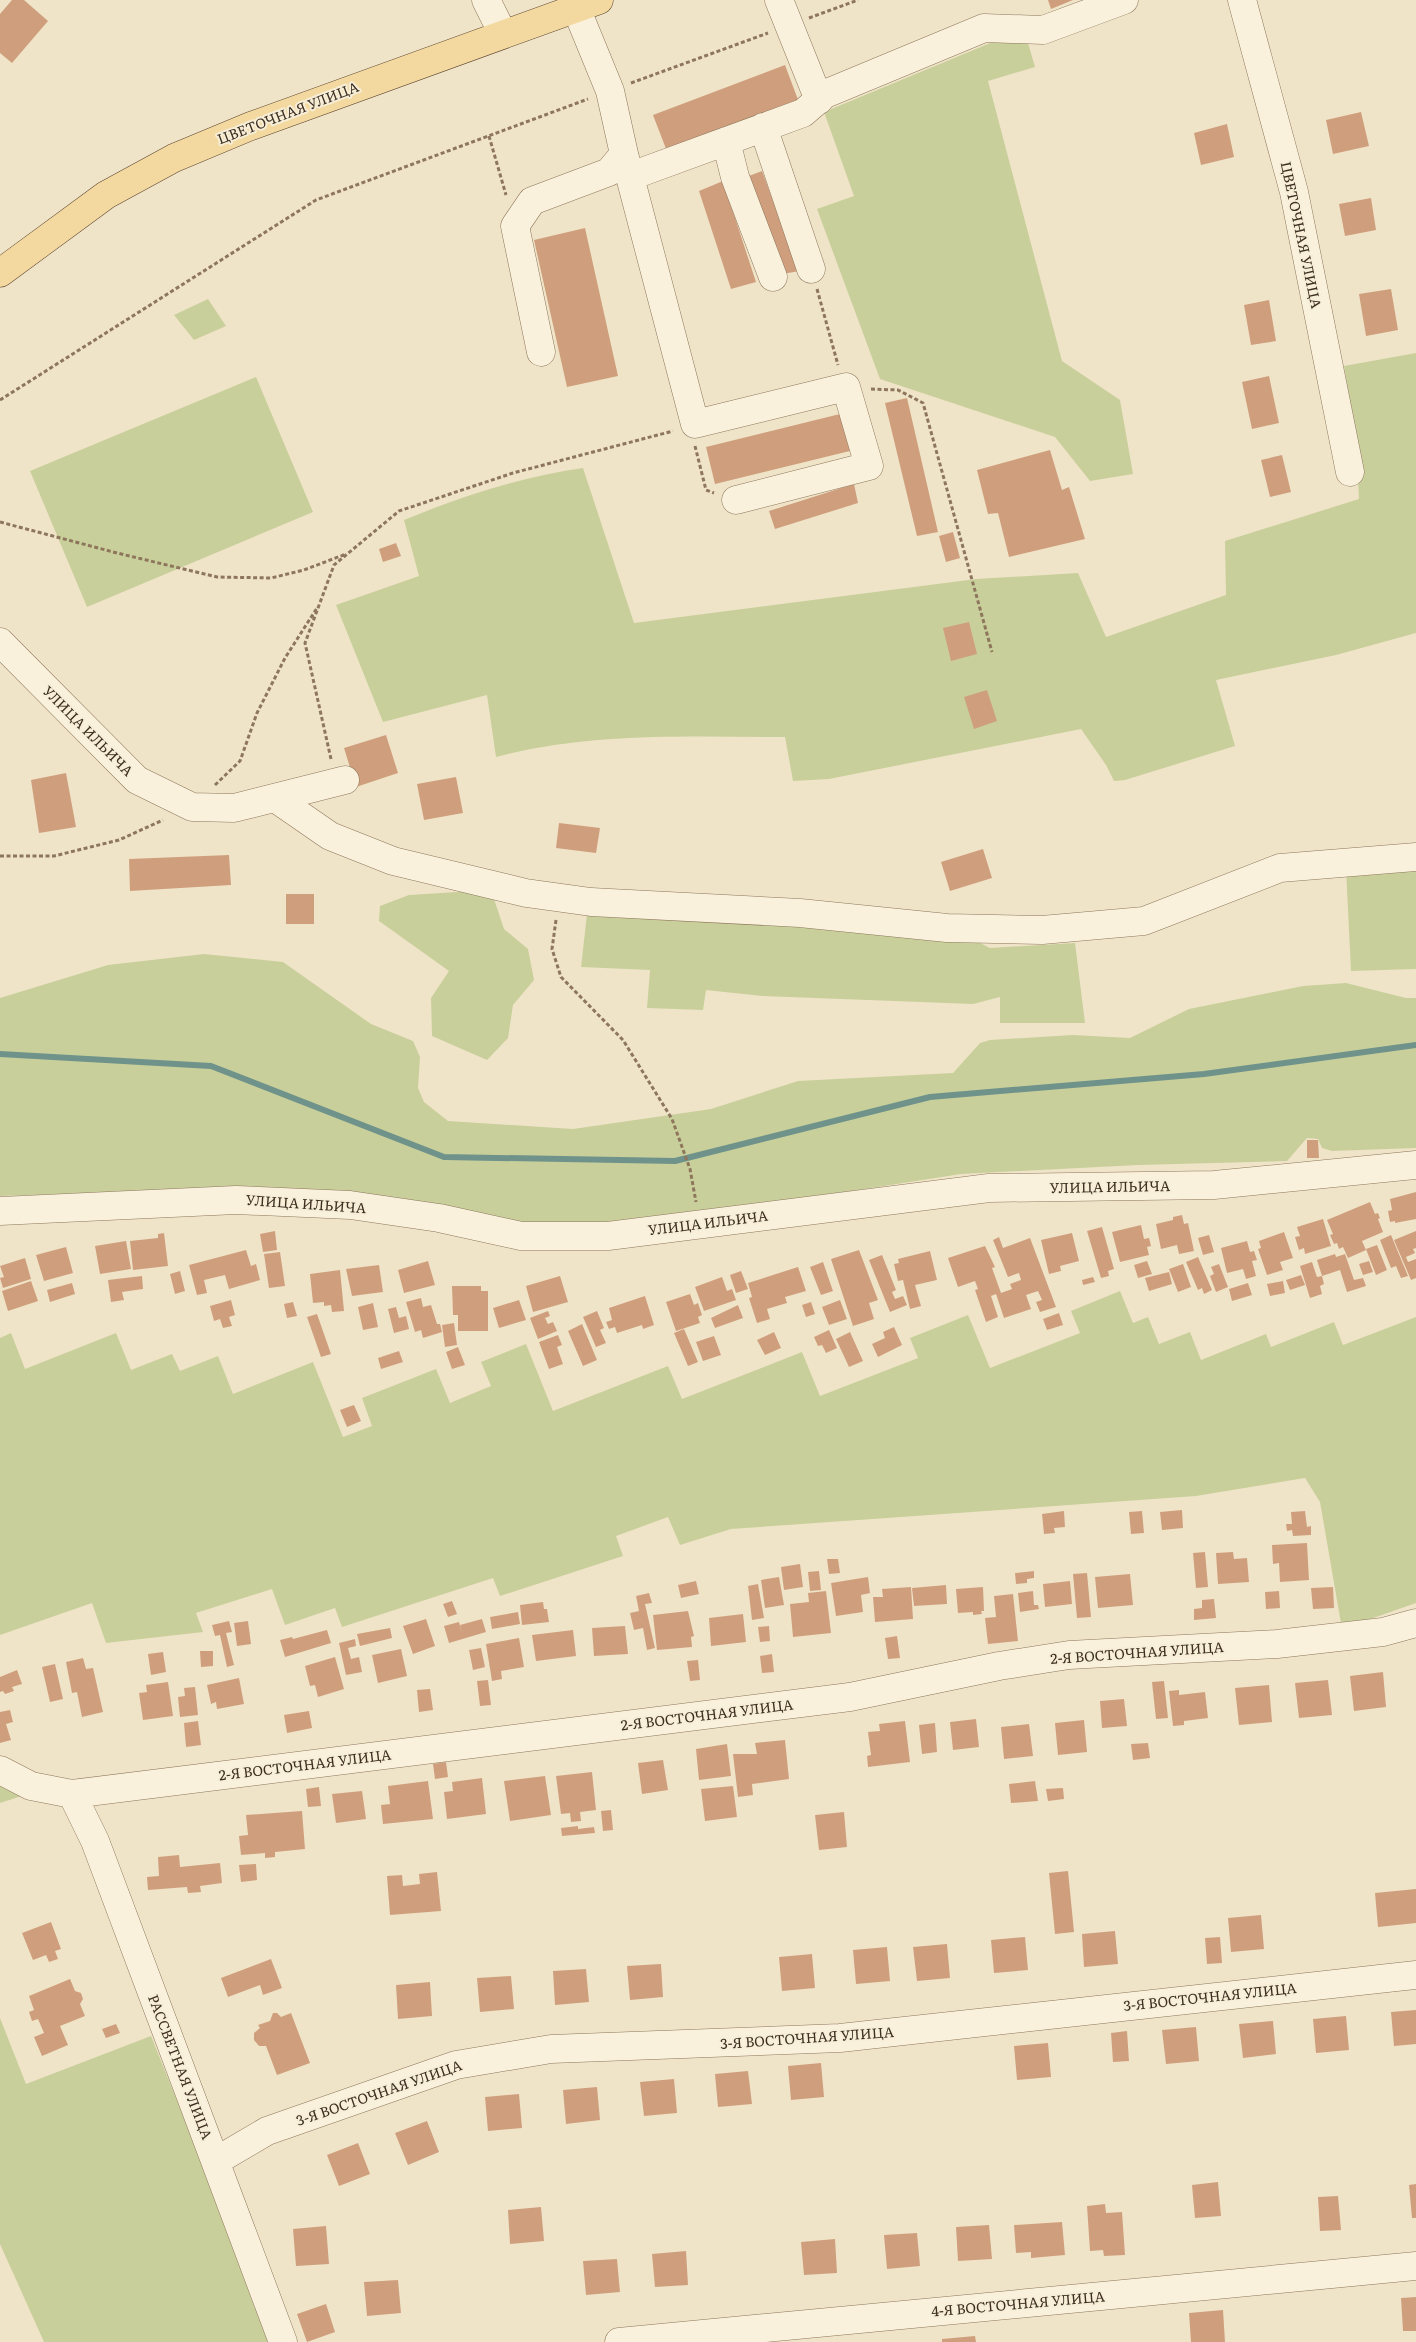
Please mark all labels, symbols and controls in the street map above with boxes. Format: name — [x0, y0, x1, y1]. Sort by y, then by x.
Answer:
street label: ЦВЕТОЧНАЯ УЛИЦА — [214, 76, 362, 148]
street label: ЦВЕТОЧНАЯ УЛИЦА — [1277, 159, 1327, 311]
street label: УЛИЦА ИЛЬИЧА — [39, 681, 139, 780]
street label: УЛИЦА ИЛЬИЧА — [1050, 1175, 1171, 1197]
street label: УЛИЦА ИЛЬИЧА — [245, 1189, 368, 1217]
street label: УЛИЦА ИЛЬИЧА — [647, 1205, 770, 1239]
street label: 2-Я ВОСТОЧНАЯ УЛИЦА — [1050, 1636, 1225, 1668]
street label: 2-Я ВОСТОЧНАЯ УЛИЦА — [620, 1693, 795, 1735]
street label: 2-Я ВОСТОЧНАЯ УЛИЦА — [218, 1743, 393, 1785]
street label: 3-Я ВОСТОЧНАЯ УЛИЦА — [1122, 1977, 1298, 2015]
street label: РАССВЕТНАЯ УЛИЦА — [144, 1991, 218, 2143]
street label: 3-Я ВОСТОЧНАЯ УЛИЦА — [719, 2021, 895, 2053]
street label: 3-Я ВОСТОЧНАЯ УЛИЦА — [293, 2054, 465, 2130]
street label: 4-Я ВОСТОЧНАЯ УЛИЦА — [930, 2285, 1106, 2321]

